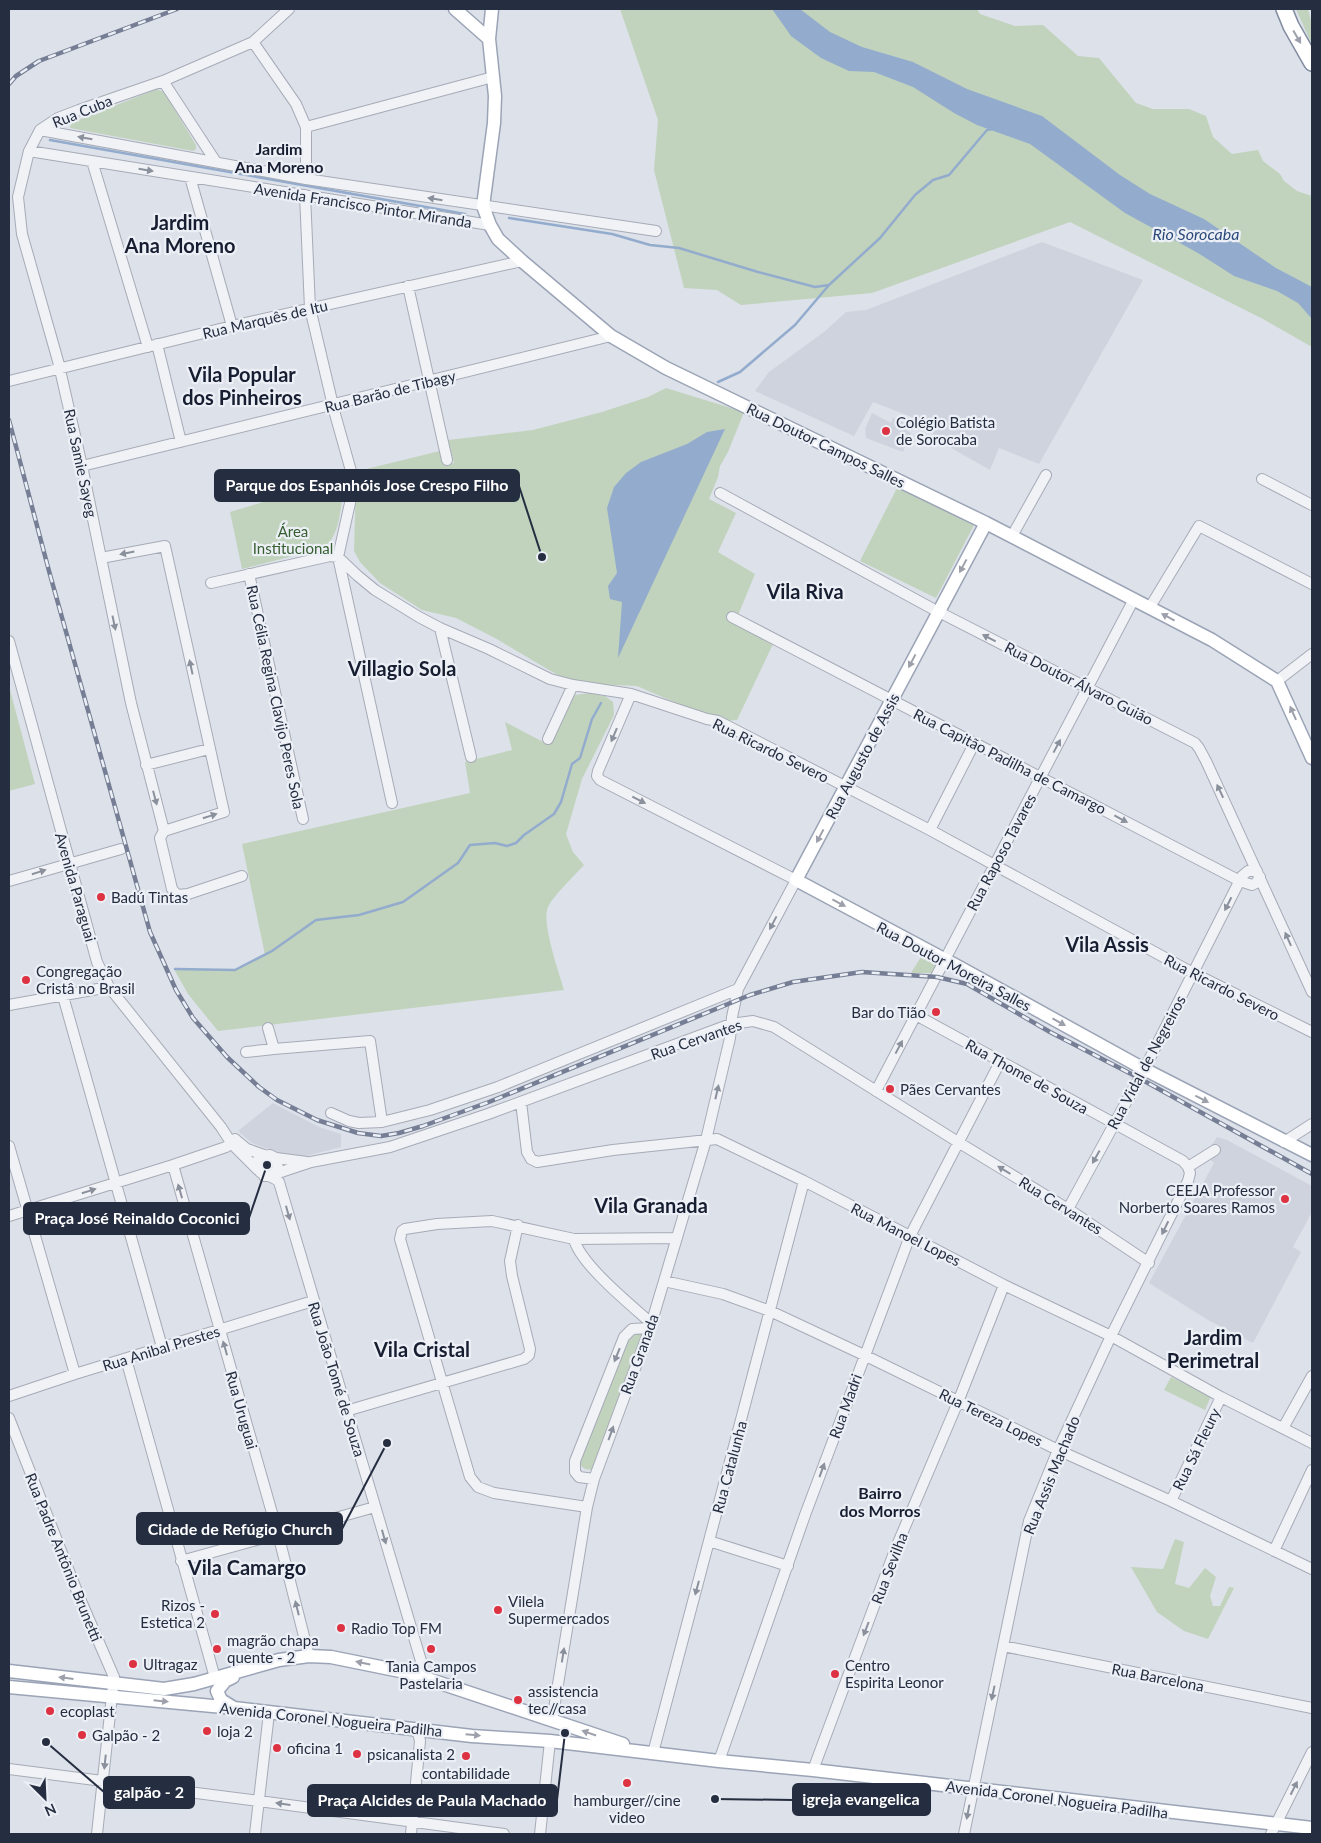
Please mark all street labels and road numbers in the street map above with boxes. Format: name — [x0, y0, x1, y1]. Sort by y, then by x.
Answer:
street label: Rua Cuba — [49, 91, 115, 131]
street label: Avenida Francisco Pintor Miranda — [253, 179, 473, 231]
street label: Rua Marquês de Itu — [201, 296, 329, 342]
street label: Rua Barão de Tibagy — [323, 366, 458, 416]
street label: Rua Doutor Campos Salles — [744, 399, 908, 491]
street label: Rua Samie Sayeg — [61, 407, 101, 519]
street label: Rua Célia Regina Clavijo Peres Sola — [243, 583, 309, 811]
street label: Rua Doutor Álvaro Guião — [1002, 638, 1156, 728]
street label: Rua Augusto de Assis — [821, 690, 903, 822]
street label: Rua Capitão Padilha de Camargo — [911, 704, 1109, 818]
street label: Rua Ricardo Severo — [710, 714, 832, 786]
street label: Rua Raposo Tavares — [963, 790, 1039, 914]
street label: Avenida Paraguai — [52, 830, 100, 944]
street label: Rua Doutor Moreira Salles — [874, 918, 1034, 1014]
street label: Rua Ricardo Severo — [1161, 950, 1283, 1024]
street label: Rua Vidal de Negreiros — [1103, 992, 1189, 1132]
street label: Rua Cervantes — [648, 1015, 744, 1063]
street label: Rua Thome de Souza — [963, 1035, 1091, 1117]
street label: Rua Cervantes — [1016, 1172, 1106, 1238]
street label: Rua Manoel Lopes — [848, 1199, 964, 1269]
street label: Rua João Tomé de Souza — [305, 1299, 369, 1459]
street label: Rua Granada — [616, 1311, 662, 1397]
street label: Rua Anibal Prestes — [100, 1322, 222, 1374]
street label: Rua Uruguai — [222, 1369, 262, 1451]
street label: Rua Madri — [825, 1371, 865, 1441]
street label: Rua Tereza Lopes — [936, 1384, 1046, 1450]
street label: Rua Sá Fleury — [1168, 1405, 1224, 1493]
street label: Rua Assis Machado — [1019, 1413, 1083, 1537]
street label: Rua Catalunha — [708, 1419, 750, 1515]
street label: Rua Padre Antônio Brunetti — [22, 1470, 106, 1644]
street label: Rua Sevilha — [867, 1530, 911, 1606]
street label: Rua Barcelona — [1110, 1659, 1206, 1695]
street label: Avenida Coronel Nogueira Padilha — [219, 1698, 443, 1740]
street label: Avenida Coronel Nogueira Padilha — [945, 1776, 1169, 1822]

